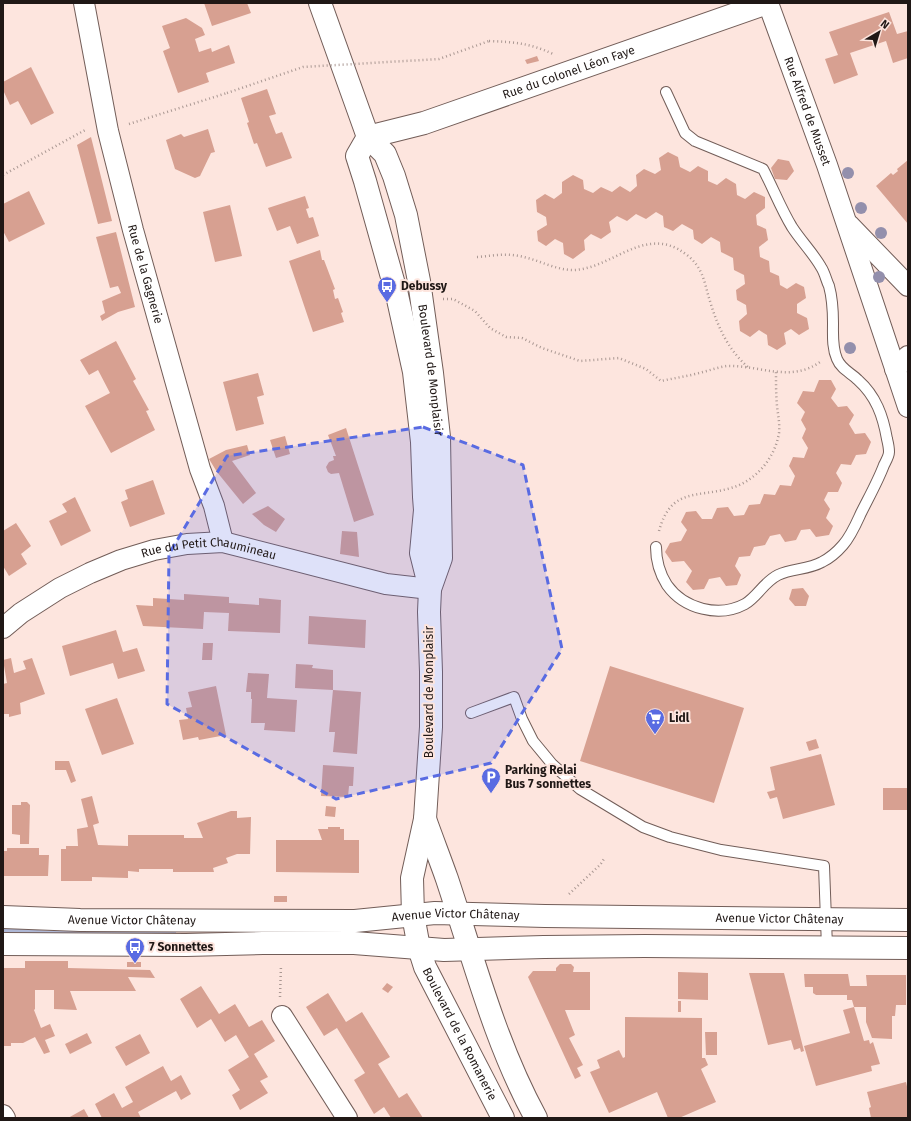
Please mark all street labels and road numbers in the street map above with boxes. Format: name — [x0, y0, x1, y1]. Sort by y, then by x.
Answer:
street label: Rue du Colonel Léon Faye — [501, 43, 637, 102]
street label: Rue Alfred de Musset — [781, 55, 834, 168]
street label: Rue de la Gagnerie — [125, 223, 166, 325]
street label: Boulevard de Monplaisir — [415, 303, 446, 437]
street label: Rue du Petit Chaumineau — [139, 535, 278, 562]
street label: Boulevard de Monplaisir — [422, 625, 436, 758]
street label: Avenue Victor Châtenay — [391, 906, 520, 924]
street label: Avenue Victor Châtenay — [715, 911, 844, 926]
street label: Avenue Victor Châtenay — [68, 913, 196, 927]
street label: Boulevard de la Romanerie — [420, 965, 500, 1103]

